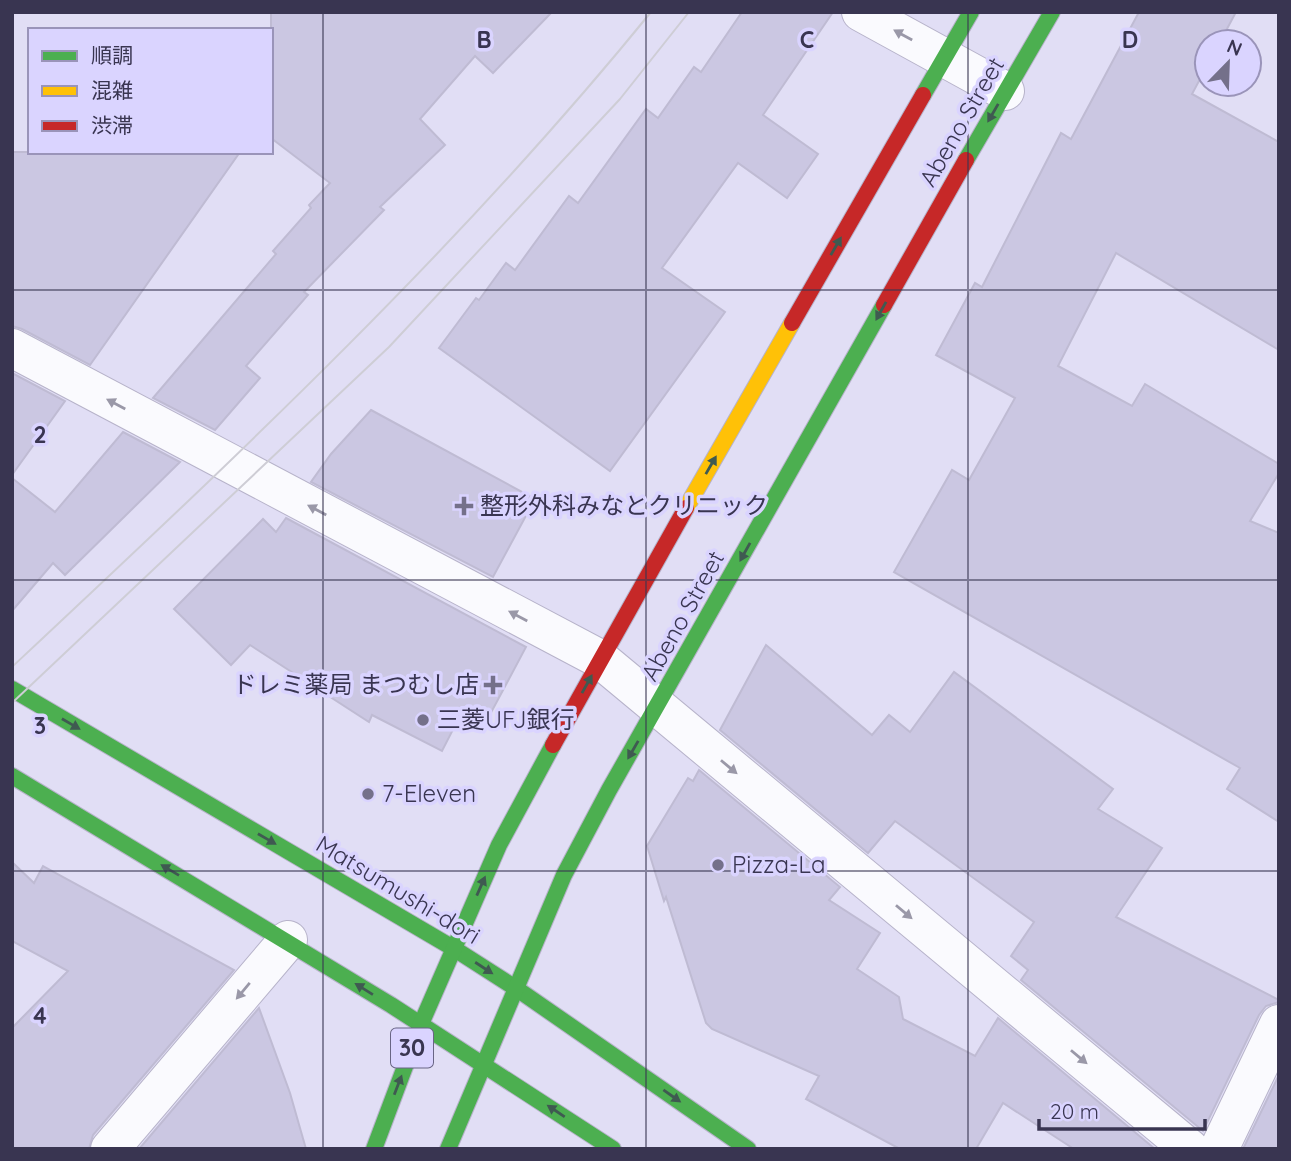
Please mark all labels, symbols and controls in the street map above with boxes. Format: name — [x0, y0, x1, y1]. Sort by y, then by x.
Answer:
text: B — [476, 25, 492, 54]
text: C — [800, 25, 814, 54]
text: D — [1122, 25, 1138, 54]
legend — [28, 28, 273, 154]
north arrow — [1193, 28, 1263, 98]
one-way arrow — [893, 29, 912, 41]
text: N — [1224, 34, 1246, 61]
text: 順調 — [91, 42, 133, 68]
street label: Abeno Street — [912, 52, 1010, 191]
text: 混雑 — [91, 77, 133, 103]
one-way arrow — [987, 104, 999, 123]
text: 渋滞 — [91, 112, 133, 138]
one-way arrow — [830, 237, 842, 256]
one-way arrow — [875, 302, 887, 321]
one-way arrow — [106, 398, 126, 409]
text: 2 — [33, 420, 47, 449]
one-way arrow — [705, 455, 717, 475]
place label: 整形外科みなとクリニック — [480, 490, 768, 520]
marker: 整形外科みなとクリニック — [454, 496, 474, 516]
one-way arrow — [307, 504, 327, 516]
one-way arrow — [739, 543, 751, 562]
street label: Abeno Street — [634, 545, 730, 686]
one-way arrow — [508, 610, 528, 622]
place label: ドレミ薬局 まつむし店 — [232, 669, 479, 699]
one-way arrow — [581, 674, 593, 694]
marker: ドレミ薬局 まつむし店 — [485, 677, 501, 693]
place label: 三菱UFJ銀行 — [437, 704, 575, 734]
text: 3 — [34, 711, 46, 740]
marker: 三菱UFJ銀行 — [415, 712, 431, 728]
one-way arrow — [62, 718, 81, 730]
one-way arrow — [626, 741, 639, 760]
one-way arrow — [720, 759, 738, 774]
place label: 7-Eleven — [382, 778, 476, 808]
marker: 7-Eleven — [360, 786, 376, 802]
street label: Matsumushi-dori — [311, 828, 486, 950]
one-way arrow — [258, 833, 277, 845]
place label: Pizza-La — [732, 849, 826, 879]
marker: Pizza-La — [710, 857, 726, 873]
one-way arrow — [161, 864, 180, 876]
one-way arrow — [476, 875, 487, 896]
one-way arrow — [896, 904, 913, 919]
one-way arrow — [474, 961, 494, 974]
one-way arrow — [355, 982, 374, 995]
one-way arrow — [236, 983, 251, 1000]
text: 4 — [33, 1001, 47, 1030]
road number: 30 — [391, 1028, 433, 1068]
one-way arrow — [1071, 1049, 1088, 1064]
one-way arrow — [393, 1074, 404, 1095]
scale bar — [1039, 1088, 1205, 1132]
one-way arrow — [663, 1089, 681, 1103]
text: 20 m — [1050, 1098, 1099, 1124]
one-way arrow — [547, 1104, 565, 1118]

